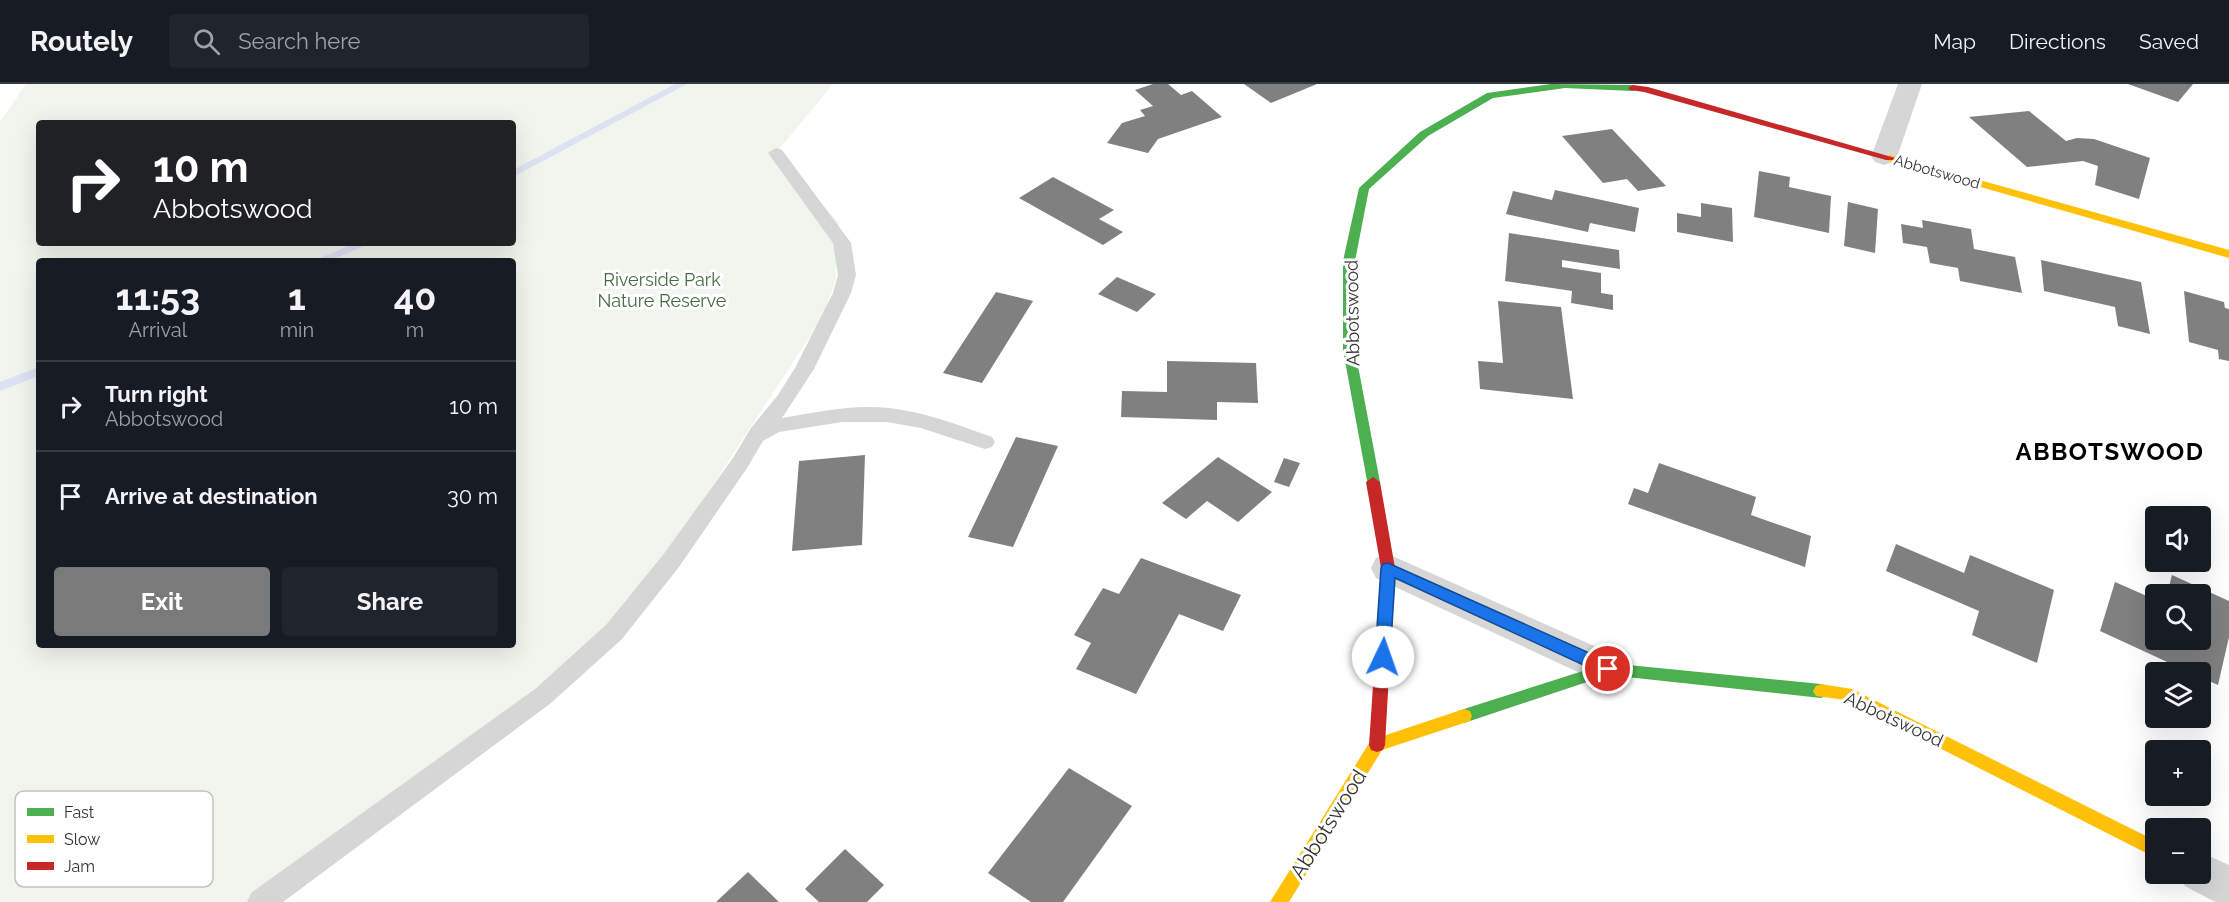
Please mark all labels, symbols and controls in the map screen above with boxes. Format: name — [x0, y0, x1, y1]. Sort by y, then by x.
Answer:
search box — [169, 14, 589, 68]
text: Routely — [30, 25, 133, 58]
icon: search — [190, 25, 223, 58]
text: Search here — [238, 28, 360, 54]
text: Map — [1933, 29, 1976, 54]
text: Directions — [2009, 29, 2106, 54]
text: Saved — [2139, 29, 2199, 54]
text: 10 m — [153, 143, 249, 192]
icon: right — [54, 144, 132, 222]
street label: Abbotswood — [1892, 151, 1982, 193]
text: Abbotswood — [153, 193, 313, 224]
street label: Abbotswood — [1341, 260, 1363, 366]
park label: Riverside Park Nature Reserve — [598, 269, 727, 311]
text: 11:53 — [116, 276, 200, 318]
text: 1 — [288, 276, 306, 318]
text: 40 — [394, 276, 436, 318]
text: Arrival — [129, 318, 187, 342]
text: min — [280, 318, 314, 342]
text: m — [406, 318, 424, 342]
text: Turn right — [105, 381, 208, 407]
icon: right — [54, 390, 87, 423]
text: 10 m — [449, 393, 498, 419]
text: Abbotswood — [105, 407, 223, 431]
district label: ABBOTSWOOD — [2016, 437, 2204, 466]
icon: arrive — [54, 480, 87, 513]
text: Arrive at destination — [105, 483, 318, 509]
text: 30 m — [447, 483, 498, 509]
map controls — [2145, 506, 2211, 884]
button: sound — [2145, 506, 2211, 572]
button: Exit — [54, 567, 270, 636]
button: Share — [282, 567, 498, 636]
button: search — [2145, 584, 2211, 650]
position arrow — [1351, 625, 1415, 689]
pin — [1582, 643, 1633, 694]
icon: arrive — [1591, 652, 1624, 685]
button: layers — [2145, 662, 2211, 728]
street label: Abbotswood — [1841, 687, 1947, 751]
button: + — [2145, 740, 2211, 806]
street label: Abbotswood — [1285, 765, 1371, 883]
legend — [15, 791, 213, 887]
text: Fast — [64, 803, 95, 822]
button: − — [2145, 818, 2211, 884]
text: Slow — [64, 830, 100, 849]
text: Jam — [64, 857, 95, 876]

